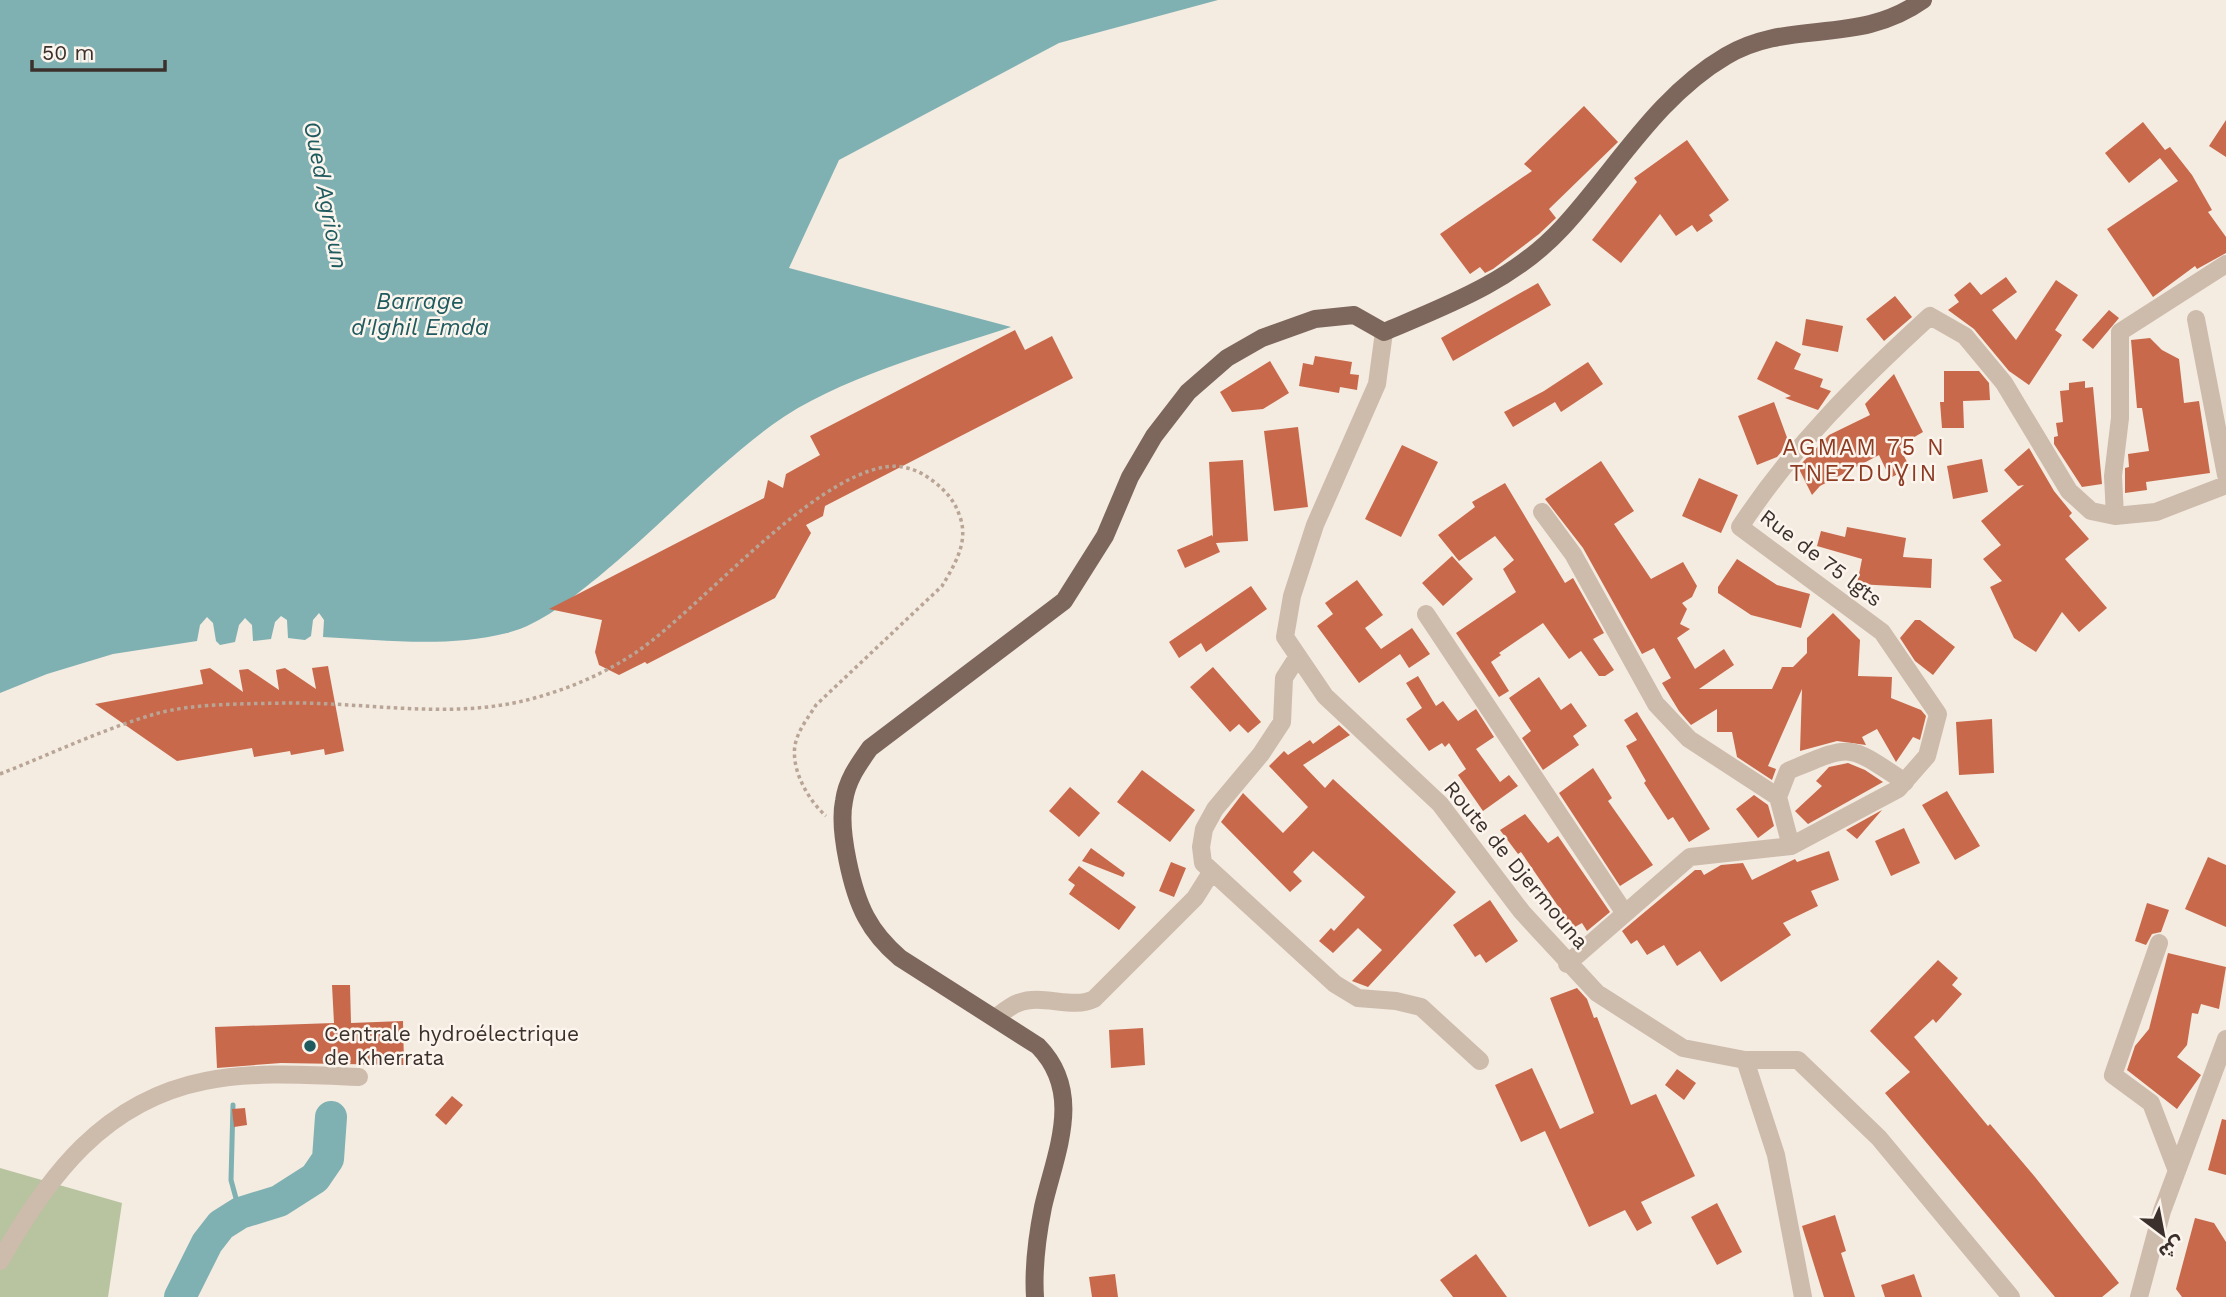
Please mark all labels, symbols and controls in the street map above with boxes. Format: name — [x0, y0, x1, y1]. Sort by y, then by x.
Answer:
scale bar — [32, 28, 164, 72]
text: 50 m — [42, 40, 94, 65]
water label: Oued Agrioun — [298, 119, 353, 271]
water label: Barrage d'Ighil Emda — [351, 288, 489, 341]
district label: AGMAM 75 N TNEZDUƔIN — [1782, 434, 1946, 487]
street label: Rue de 75 lgts — [1755, 504, 1887, 612]
street label: Route de Djermouna — [1439, 776, 1594, 954]
place label: Centrale hydroélectrique de Kherrata — [324, 1021, 579, 1070]
marker: Centrale hydroélectrique de Kherrata — [302, 1038, 318, 1054]
north arrow — [2128, 1199, 2198, 1269]
text: ش — [2155, 1231, 2189, 1265]

